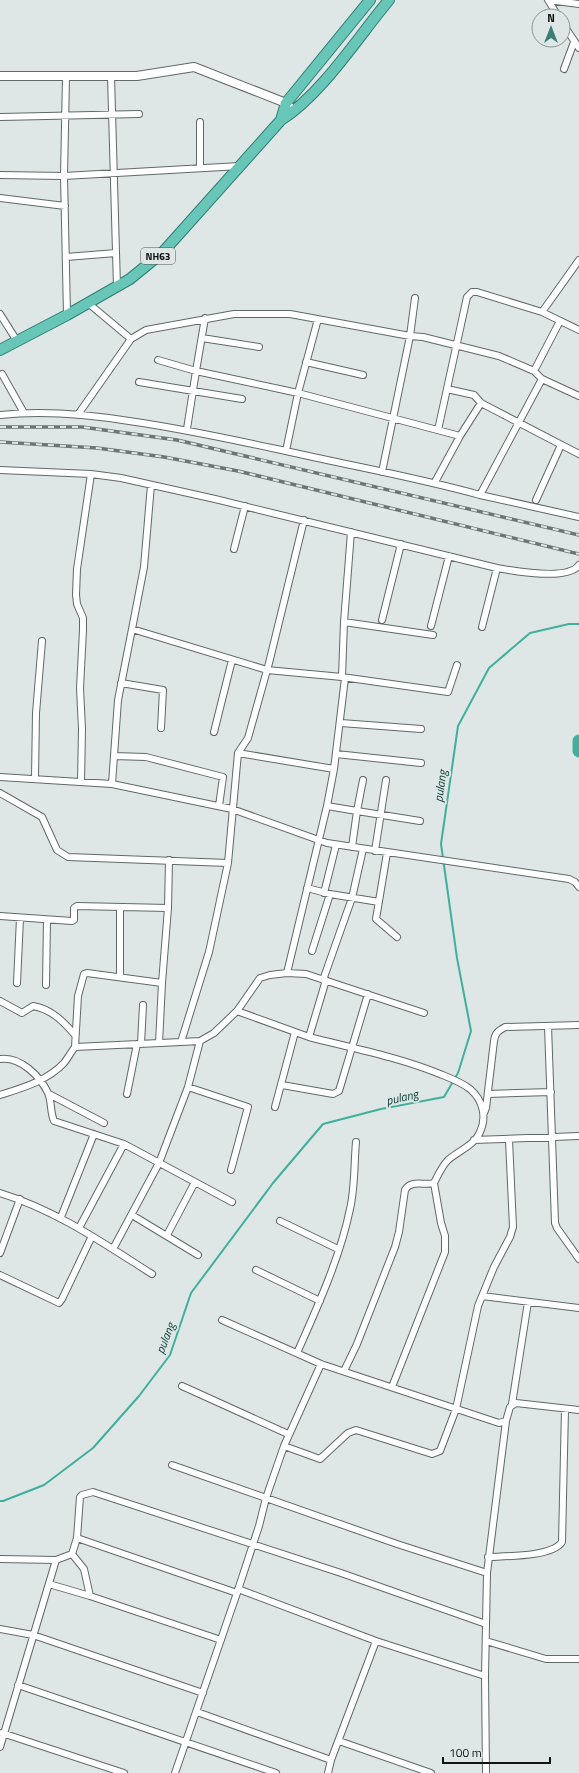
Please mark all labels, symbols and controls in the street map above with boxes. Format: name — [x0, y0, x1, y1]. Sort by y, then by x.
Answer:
north arrow — [531, 8, 571, 48]
text: N — [547, 10, 555, 26]
road number: NH63 — [141, 248, 175, 264]
water label: pulang — [428, 767, 452, 803]
water label: pulang — [384, 1084, 421, 1110]
water label: pulang — [150, 1318, 180, 1356]
scale bar — [443, 1739, 550, 1765]
text: 100 m — [449, 1743, 482, 1762]

